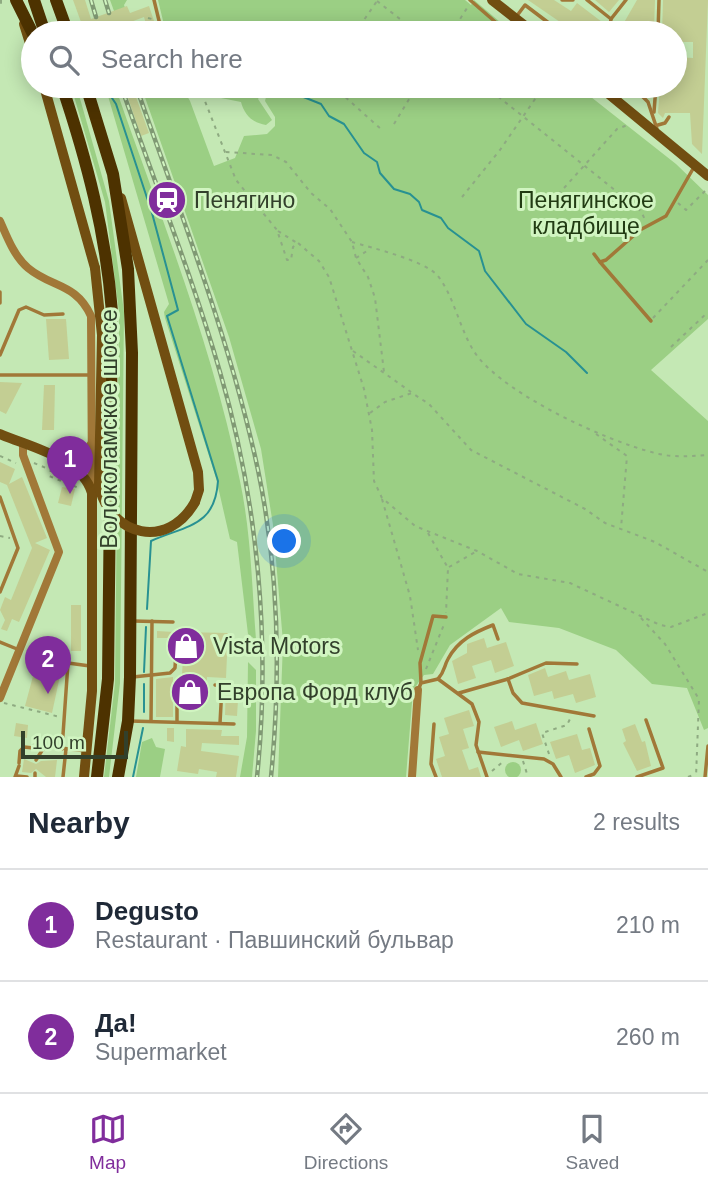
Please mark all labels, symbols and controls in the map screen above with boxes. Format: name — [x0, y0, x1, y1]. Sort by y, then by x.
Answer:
search box — [21, 21, 687, 98]
icon: search — [45, 41, 83, 79]
text: Search here — [101, 44, 243, 74]
station icon: Пенягино — [146, 179, 188, 221]
place label: Пенягино — [194, 187, 295, 213]
park label: Пенягинское кладбище — [518, 187, 654, 239]
street label: Волоколамское шоссе — [96, 309, 122, 549]
pin: 1 — [47, 436, 93, 494]
your location — [267, 524, 301, 558]
shop icon: Vista Motors — [165, 625, 207, 667]
place label: Vista Motors — [213, 633, 340, 659]
pin: 2 — [25, 636, 71, 694]
shop icon: Европа Форд клуб — [169, 671, 211, 713]
place label: Европа Форд клуб — [217, 679, 413, 705]
scale bar — [21, 728, 128, 760]
text: 100 m — [32, 732, 85, 753]
text: Nearby — [28, 806, 130, 839]
text: 2 results — [593, 809, 680, 835]
text: Degusto — [95, 896, 199, 926]
text: 1 — [45, 912, 57, 938]
text: 210 m — [616, 912, 680, 938]
text: Restaurant · Павшинский бульвар — [95, 927, 454, 953]
text: Да! — [95, 1008, 137, 1038]
text: 2 — [45, 1024, 57, 1050]
text: 260 m — [616, 1024, 680, 1050]
text: Supermarket — [95, 1039, 227, 1065]
tab: Map — [89, 1110, 127, 1174]
tab: Directions — [304, 1110, 388, 1174]
tab: Saved — [565, 1110, 619, 1174]

